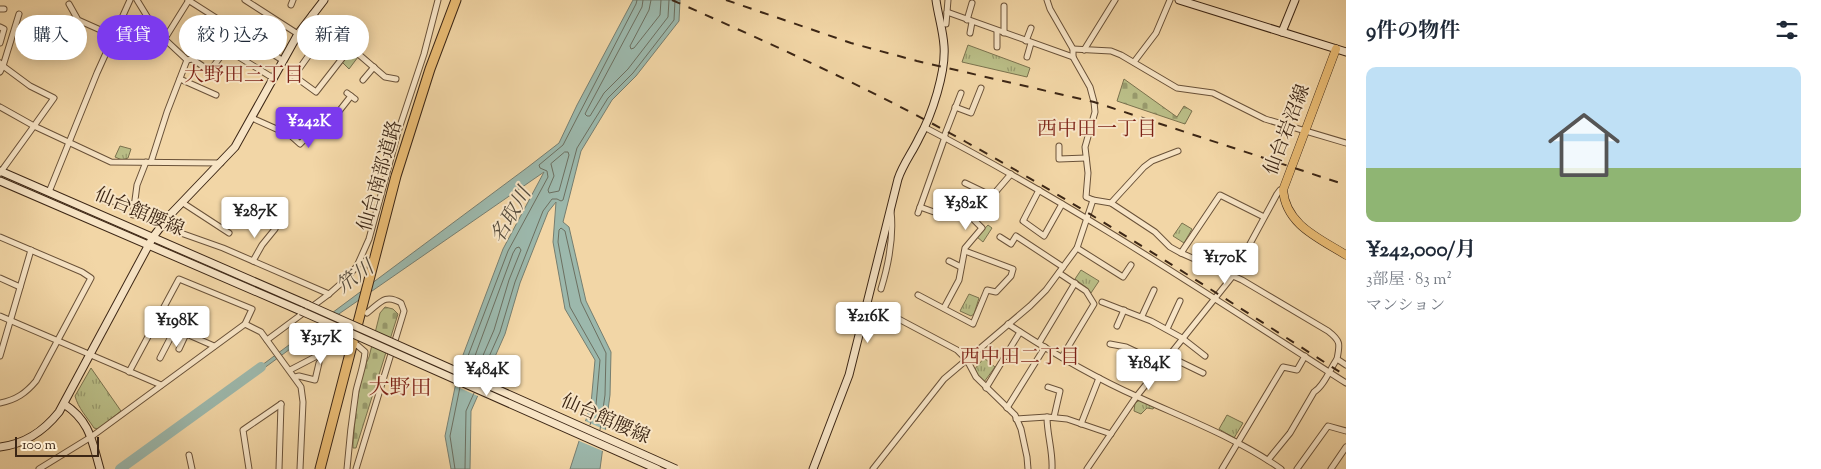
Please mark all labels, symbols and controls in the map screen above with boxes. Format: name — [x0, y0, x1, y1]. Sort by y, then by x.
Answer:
chip: 購入 — [15, 15, 87, 60]
chip: 賃貸 — [97, 15, 169, 60]
chip: 絞り込み — [179, 15, 287, 60]
chip: 新着 — [297, 15, 369, 60]
icon: filters — [1773, 16, 1801, 44]
text: 9件の物件 — [1366, 17, 1460, 47]
district label: 大野田三丁目 — [184, 62, 304, 91]
street label: 仙台岩沼線 — [1258, 81, 1318, 179]
icon: home — [1539, 100, 1629, 190]
pin: ¥242K — [274, 106, 344, 149]
text: ¥242K — [287, 111, 331, 134]
district label: 西中田一丁目 — [1037, 116, 1157, 145]
street label: 仙台南部道路 — [352, 117, 410, 235]
water label: 名取川 — [484, 181, 541, 249]
street label: 仙台館腰線 — [90, 182, 188, 244]
pin: ¥382K — [931, 188, 1001, 231]
text: ¥382K — [944, 193, 988, 216]
pin: ¥287K — [220, 196, 290, 239]
text: ¥287K — [232, 201, 278, 224]
text: ¥242,000/月 — [1366, 236, 1476, 266]
pin: ¥170K — [1190, 242, 1260, 285]
text: ¥170K — [1203, 247, 1247, 270]
water label: 笊川 — [331, 253, 382, 301]
text: 3部屋 · 83 m² — [1366, 269, 1452, 292]
text: マンション — [1366, 295, 1445, 318]
pin: ¥216K — [833, 302, 903, 344]
pin: ¥198K — [142, 306, 212, 348]
text: ¥216K — [847, 306, 889, 329]
text: ¥198K — [156, 310, 198, 333]
pin: ¥317K — [286, 322, 356, 365]
text: ¥317K — [300, 327, 342, 350]
district label: 西中田二丁目 — [960, 344, 1080, 373]
pin: ¥184K — [1114, 348, 1184, 391]
text: ¥184K — [1127, 353, 1171, 376]
pin: ¥484K — [452, 354, 522, 397]
text: ¥484K — [465, 359, 509, 382]
district label: 大野田 — [369, 374, 432, 404]
street label: 仙台館腰線 — [556, 388, 654, 452]
scale bar — [15, 434, 99, 457]
text: 100 m — [22, 436, 56, 456]

